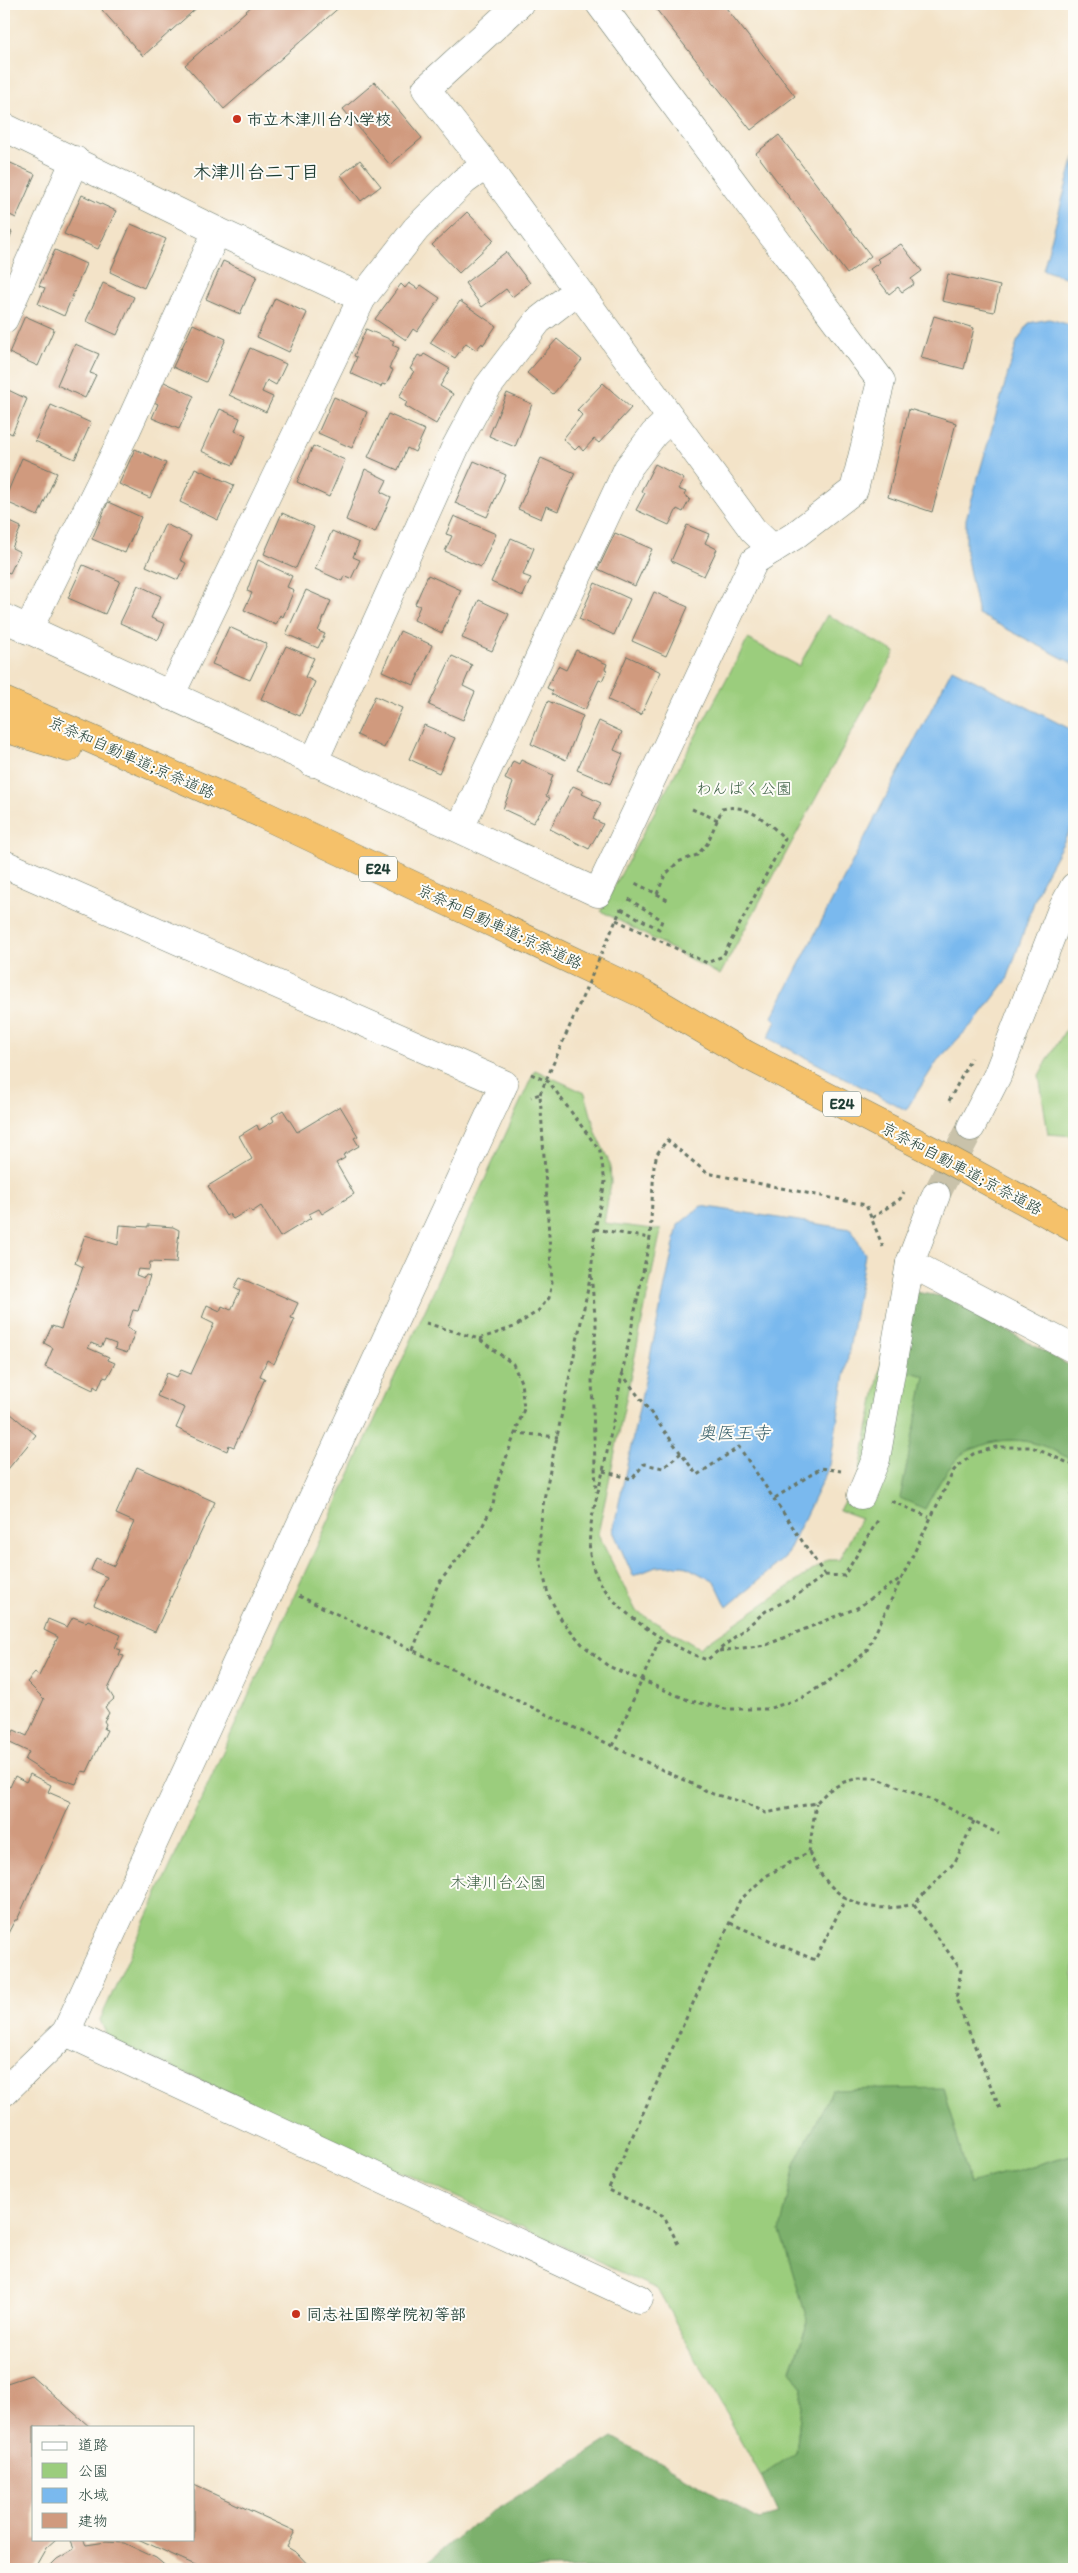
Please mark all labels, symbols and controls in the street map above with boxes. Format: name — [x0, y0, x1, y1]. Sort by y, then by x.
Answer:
place label: 市立木津川台小学校 — [247, 110, 391, 129]
marker: 市立木津川台小学校 — [231, 113, 243, 125]
district label: 木津川台二丁目 — [193, 161, 319, 183]
street label: 京奈和自動車道;京奈道路 — [46, 712, 218, 803]
park label: わんぱく公園 — [696, 779, 792, 798]
road number: E24 — [359, 856, 397, 882]
street label: 京奈和自動車道;京奈道路 — [414, 880, 585, 973]
road number: E24 — [823, 1092, 861, 1116]
street label: 京奈和自動車道;京奈道路 — [878, 1118, 1046, 1219]
water label: 奥医王寺 — [698, 1422, 772, 1444]
park label: 木津川台公園 — [450, 1873, 546, 1892]
place label: 同志社国際学院初等部 — [306, 2305, 466, 2324]
marker: 同志社国際学院初等部 — [290, 2308, 302, 2320]
legend — [32, 2426, 195, 2540]
text: 道路 — [78, 2436, 108, 2454]
text: 公園 — [78, 2462, 108, 2480]
text: 水域 — [78, 2486, 108, 2504]
text: 建物 — [78, 2512, 108, 2530]

